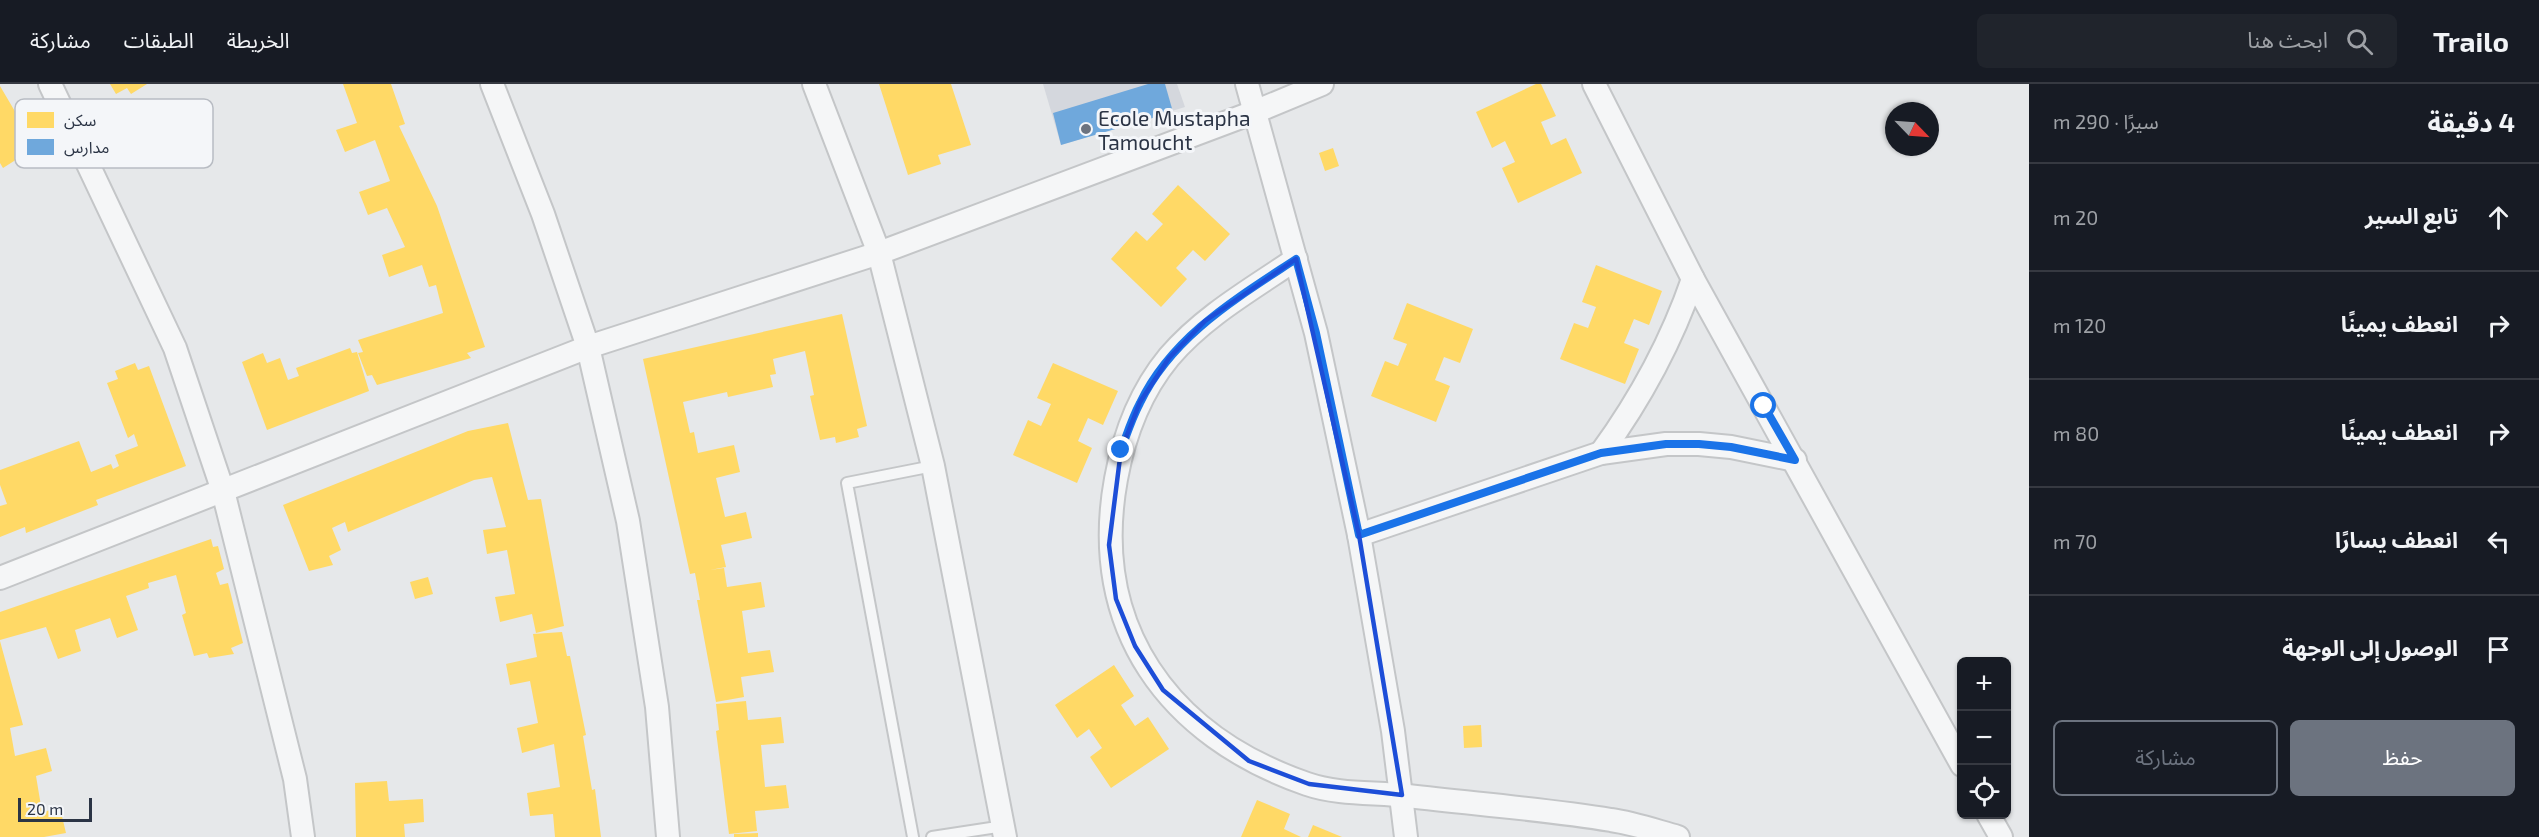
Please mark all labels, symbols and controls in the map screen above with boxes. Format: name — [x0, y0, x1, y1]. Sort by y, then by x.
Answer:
search box — [1977, 14, 2397, 68]
text: Trailo — [2433, 24, 2509, 58]
icon: search — [2343, 25, 2376, 58]
text: ابحث هنا — [2247, 26, 2328, 52]
text: مشاركة — [30, 27, 91, 52]
text: الطبقات — [124, 27, 194, 52]
text: الخريطة — [227, 27, 290, 52]
legend — [15, 99, 213, 168]
north arrow — [1885, 102, 1939, 156]
place label: Ecole Mustapha Tamoucht — [1098, 105, 1250, 154]
text: 4 دقيقة — [2427, 106, 2515, 137]
text: سيرًا · 290 m — [2053, 109, 2159, 133]
text: سكن — [64, 110, 96, 130]
marker: Ecole Mustapha Tamoucht — [1079, 122, 1093, 136]
text: مدارس — [64, 137, 109, 157]
icon: ahead — [2482, 201, 2515, 234]
text: تابع السير — [2365, 202, 2458, 228]
text: 20 m — [2053, 205, 2098, 229]
icon: right — [2482, 309, 2515, 342]
text: انعطف يمينًا — [2341, 310, 2458, 336]
text: 120 m — [2053, 313, 2106, 337]
route start — [1750, 392, 1776, 418]
icon: right — [2482, 417, 2515, 450]
text: انعطف يمينًا — [2341, 418, 2458, 444]
text: 80 m — [2053, 421, 2099, 445]
route end — [1107, 436, 1133, 462]
icon: left — [2482, 525, 2515, 558]
text: انعطف يسارًا — [2335, 526, 2458, 552]
text: 70 m — [2053, 529, 2097, 553]
icon: arrive — [2482, 633, 2515, 666]
text: الوصول إلى الوجهة — [2282, 634, 2458, 660]
map controls — [1957, 657, 2011, 819]
button: + — [1957, 657, 2011, 711]
button: − — [1957, 711, 2011, 765]
button: مشاركة — [2053, 720, 2278, 796]
button: حفظ — [2290, 720, 2515, 796]
button: locate — [1957, 765, 2011, 819]
scale bar — [18, 795, 92, 822]
text: 20 m — [27, 799, 63, 818]

